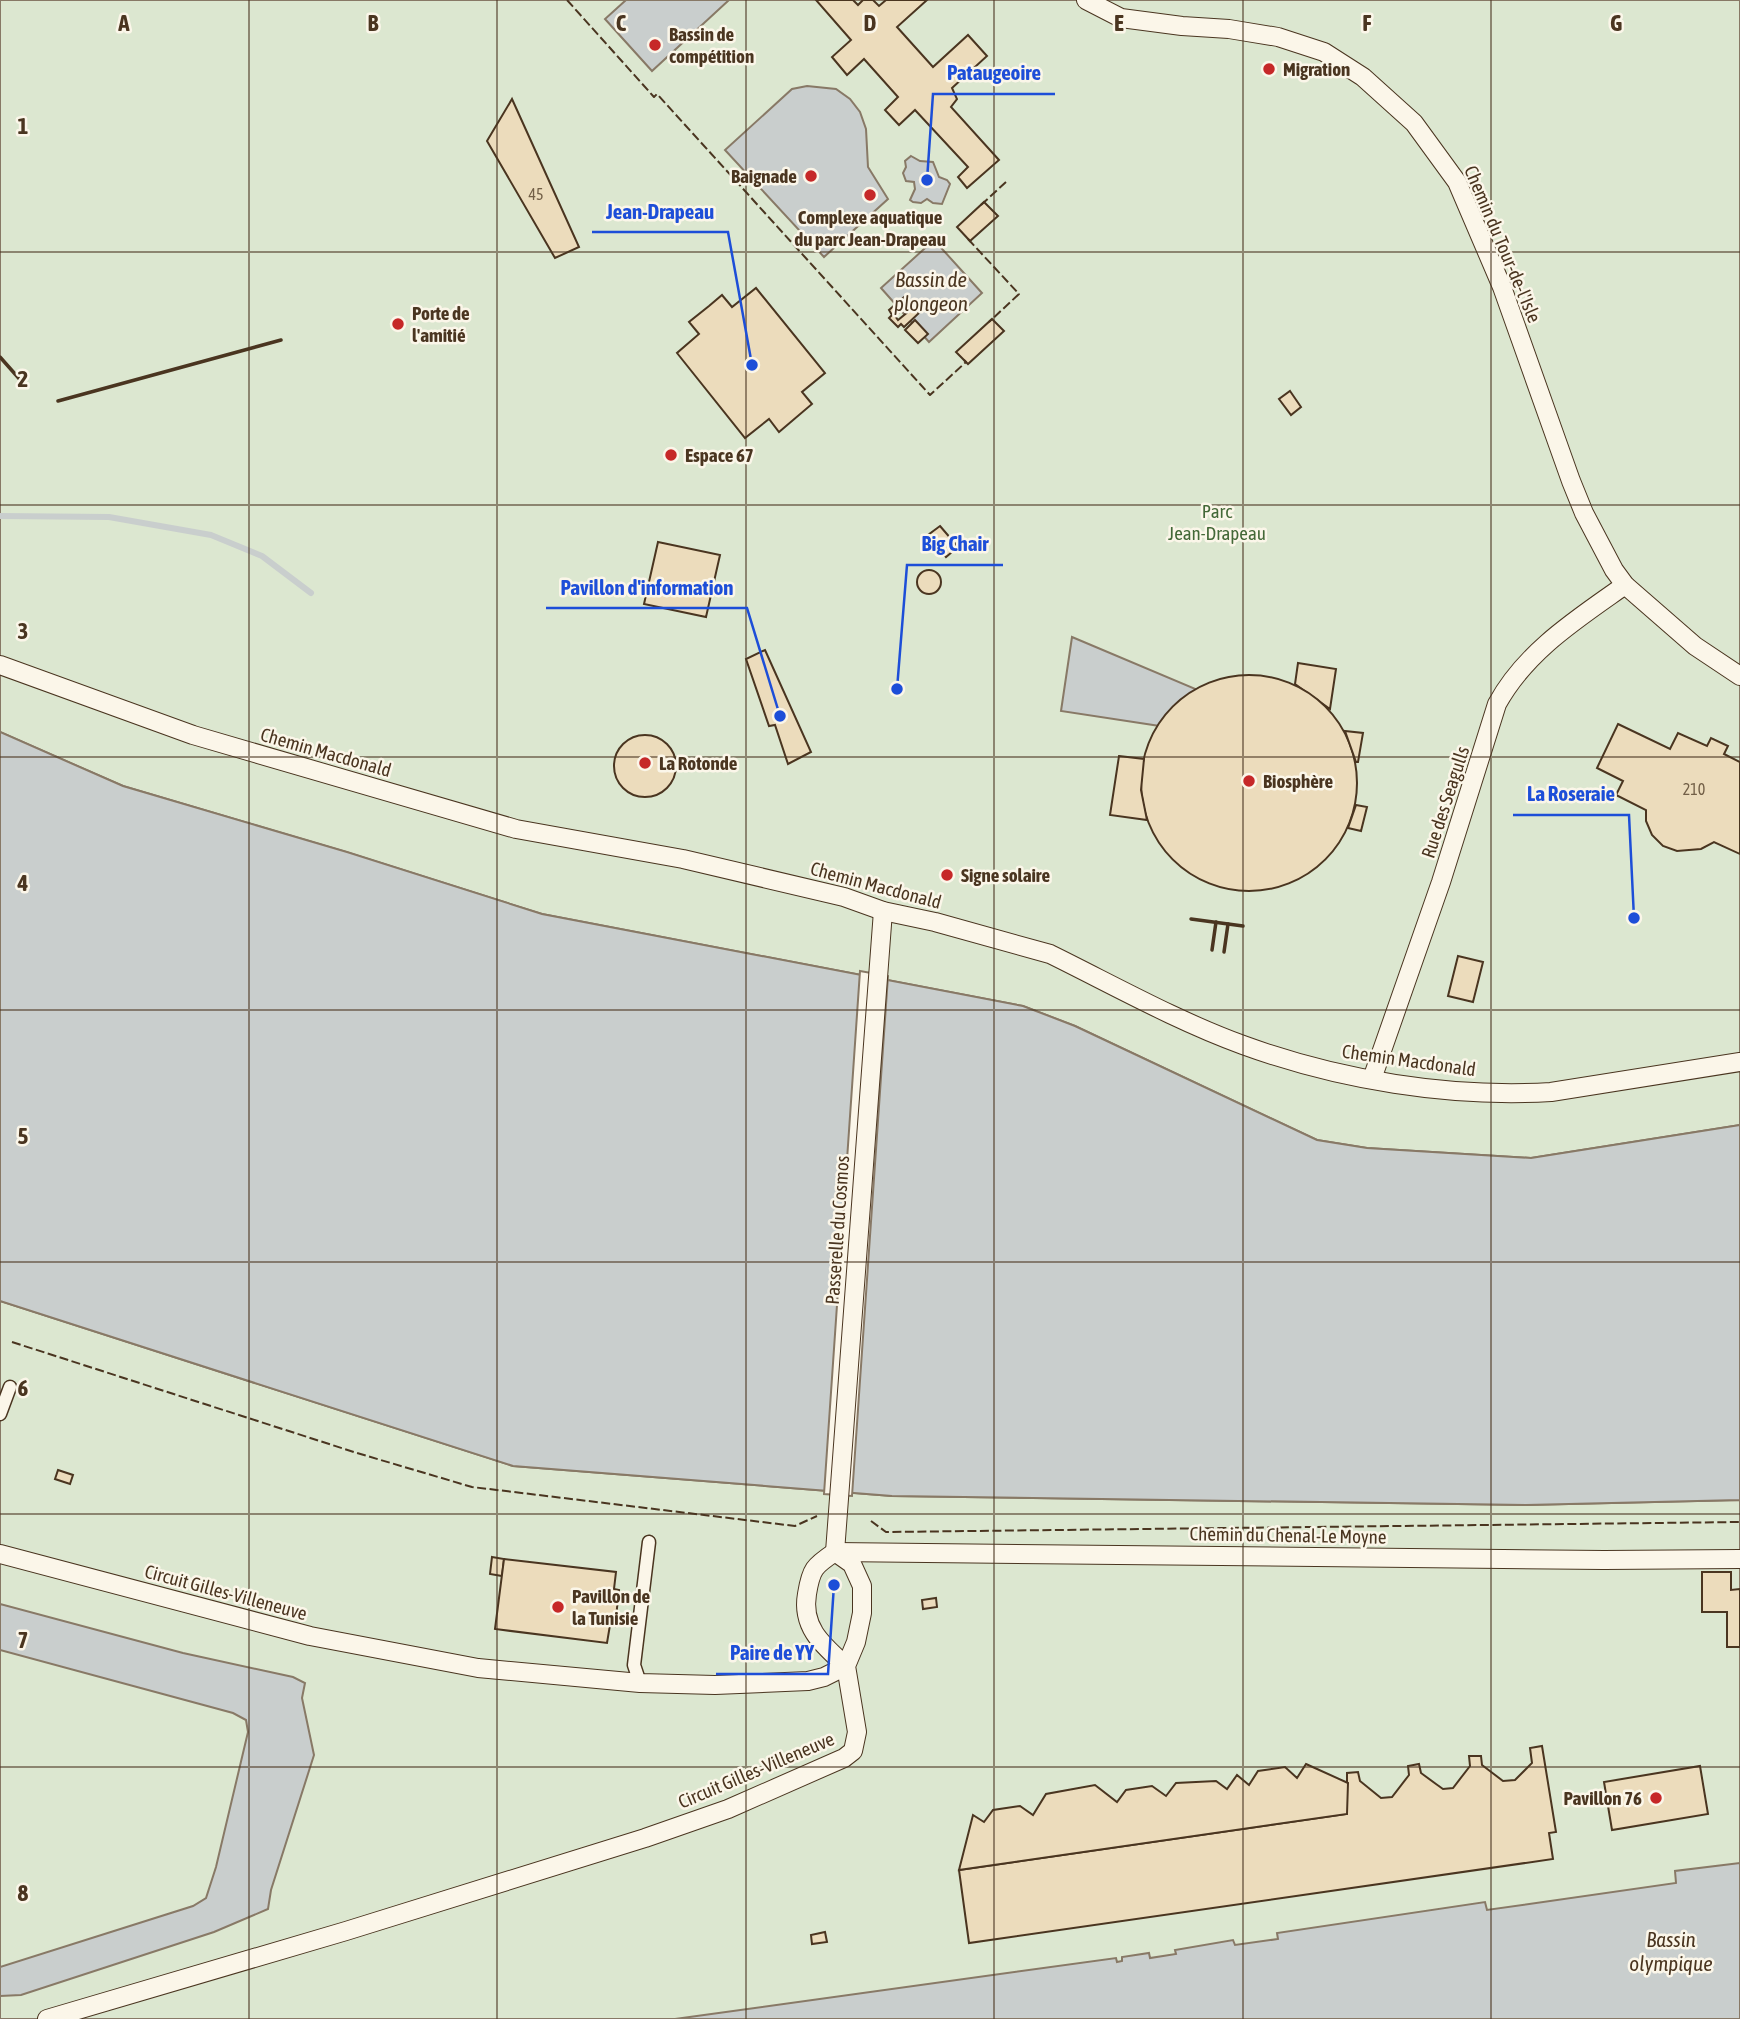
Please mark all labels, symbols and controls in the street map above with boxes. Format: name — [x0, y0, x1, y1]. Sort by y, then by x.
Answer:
text: A — [117, 10, 130, 36]
text: B — [368, 10, 379, 36]
text: C — [616, 10, 627, 36]
text: D — [864, 10, 877, 36]
text: E — [1114, 10, 1124, 36]
text: F — [1362, 10, 1372, 36]
text: G — [1610, 10, 1622, 36]
place label: Bassin de compétition — [669, 23, 754, 67]
marker: Bassin de compétition — [647, 37, 663, 53]
callout: Pataugeoire — [933, 52, 1055, 94]
place label: Migration — [1283, 58, 1350, 80]
text: Pataugeoire — [947, 60, 1041, 84]
marker: Migration — [1261, 61, 1277, 77]
text: 1 — [18, 113, 29, 139]
street label: Chemin du Tour-de-l'Isle — [1460, 162, 1546, 326]
place label: Baignade — [731, 165, 797, 187]
marker: Baignade — [803, 168, 819, 184]
house number: 45 — [528, 185, 544, 203]
marker: Complexe aquatique du parc Jean-Drapeau — [862, 187, 878, 203]
callout: Jean-Drapeau — [592, 190, 728, 232]
text: Jean-Drapeau — [605, 199, 714, 223]
place label: Complexe aquatique du parc Jean-Drapeau — [794, 206, 946, 250]
water label: Bassin de plongeon — [894, 267, 968, 315]
place label: Porte de l'amitié — [412, 302, 470, 346]
marker: Porte de l'amitié — [390, 316, 406, 332]
text: 2 — [18, 366, 28, 392]
place label: Espace 67 — [685, 444, 754, 466]
marker: Espace 67 — [663, 447, 679, 463]
park label: Parc Jean-Drapeau — [1168, 500, 1266, 544]
callout: Big Chair — [907, 523, 1003, 565]
text: Big Chair — [921, 531, 989, 555]
callout: Pavillon d'information — [546, 566, 747, 608]
text: Pavillon d'information — [560, 575, 734, 599]
text: 3 — [18, 618, 28, 644]
street label: Chemin Macdonald — [258, 723, 394, 781]
street label: Rue des Seagulls — [1417, 743, 1474, 861]
place label: La Rotonde — [659, 752, 738, 774]
marker: La Rotonde — [637, 755, 653, 771]
place label: Biosphère — [1263, 770, 1333, 792]
marker: Biosphère — [1241, 773, 1257, 789]
callout: La Roseraie — [1513, 773, 1629, 815]
house number: 210 — [1683, 780, 1705, 798]
text: La Roseraie — [1527, 781, 1615, 805]
street label: Chemin Macdonald — [808, 857, 944, 913]
place label: Signe solaire — [961, 864, 1050, 886]
marker: Signe solaire — [939, 867, 955, 883]
text: 4 — [17, 870, 29, 896]
street label: Chemin Macdonald — [1341, 1040, 1477, 1080]
text: 5 — [18, 1123, 29, 1149]
street label: Passerelle du Cosmos — [821, 1154, 853, 1305]
text: 6 — [18, 1375, 29, 1401]
street label: Chemin du Chenal-Le Moyne — [1189, 1522, 1387, 1548]
street label: Circuit Gilles-Villeneuve — [142, 1560, 310, 1624]
place label: Pavillon de la Tunisie — [572, 1585, 651, 1629]
marker: Pavillon de la Tunisie — [550, 1599, 566, 1615]
text: 7 — [18, 1627, 28, 1653]
callout: Paire de YY — [716, 1632, 828, 1674]
text: Paire de YY — [730, 1640, 815, 1664]
street label: Circuit Gilles-Villeneuve — [675, 1727, 837, 1813]
place label: Pavillon 76 — [1564, 1787, 1642, 1809]
marker: Pavillon 76 — [1648, 1790, 1664, 1806]
text: 8 — [18, 1880, 29, 1906]
water label: Bassin olympique — [1629, 1927, 1713, 1975]

